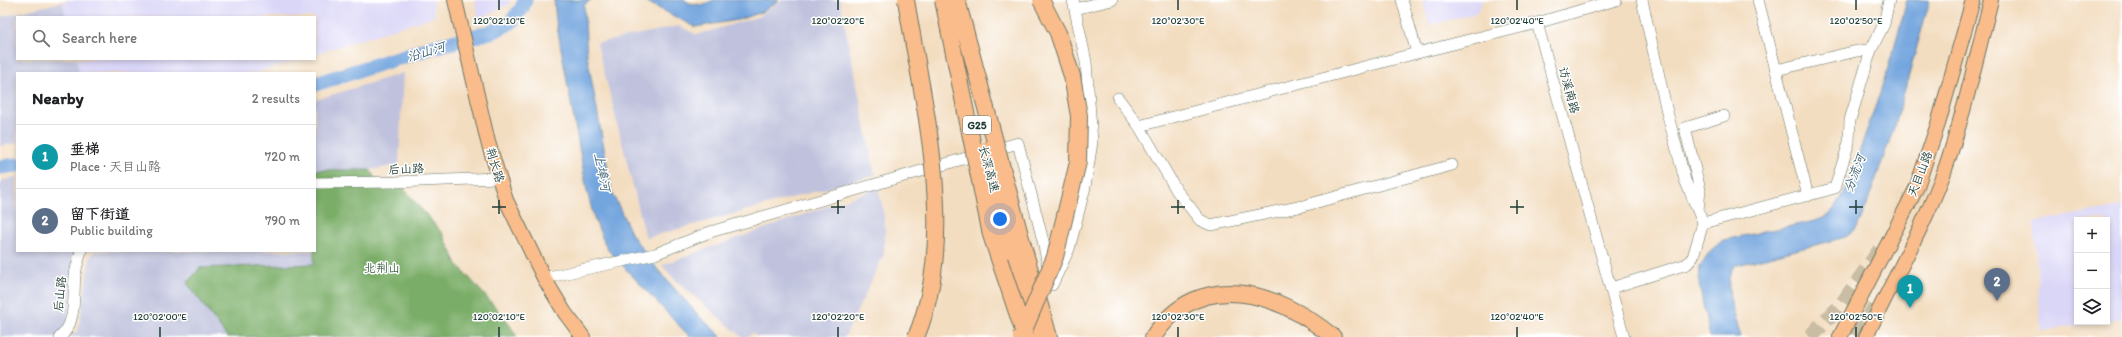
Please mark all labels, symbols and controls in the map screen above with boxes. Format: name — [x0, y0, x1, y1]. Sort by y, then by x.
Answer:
text: 120°02'10"E — [473, 14, 526, 27]
text: 120°02'20"E — [812, 14, 865, 27]
text: 120°02'30"E — [1151, 14, 1205, 27]
text: 120°02'40"E — [1490, 14, 1544, 27]
text: 120°02'50"E — [1830, 14, 1883, 27]
search box — [16, 16, 316, 60]
icon: search — [30, 27, 52, 49]
text: Search here — [62, 29, 137, 47]
water label: 沿山河 — [405, 38, 449, 64]
street label: 访溪南路 — [1556, 65, 1582, 115]
text: Nearby — [32, 88, 84, 108]
text: 2 results — [252, 91, 300, 106]
road number: G25 — [963, 116, 991, 134]
text: 垂梯 — [70, 140, 100, 158]
street label: 长深高速 — [976, 144, 1002, 194]
street label: 荆长路 — [483, 146, 507, 184]
text: 1 — [42, 149, 48, 164]
text: 720 m — [265, 149, 300, 164]
street label: 天目山路 — [1905, 149, 1935, 199]
water label: 分流河 — [1840, 150, 1869, 194]
water label: 上埠河 — [591, 152, 614, 195]
text: Place · 天目山路 — [70, 159, 161, 174]
street label: 后山路 — [388, 161, 424, 177]
text: 留下街道 — [70, 205, 130, 223]
your location — [990, 209, 1010, 229]
text: 2 — [42, 213, 48, 228]
text: 790 m — [265, 213, 300, 228]
map controls — [2074, 217, 2110, 325]
button: + — [2074, 217, 2110, 253]
text: Public building — [70, 223, 153, 238]
button: − — [2074, 253, 2110, 289]
park label: 北荆山 — [364, 261, 400, 275]
pin: 2 — [1984, 268, 2010, 301]
street label: 后山路 — [51, 275, 69, 313]
pin: 1 — [1897, 275, 1923, 308]
button: layers — [2074, 289, 2110, 325]
text: 120°02'00"E — [133, 310, 187, 323]
text: 120°02'10"E — [473, 310, 526, 323]
text: 120°02'20"E — [812, 310, 865, 323]
text: 120°02'30"E — [1151, 310, 1205, 323]
text: 120°02'40"E — [1490, 310, 1544, 323]
text: 120°02'50"E — [1830, 310, 1883, 323]

